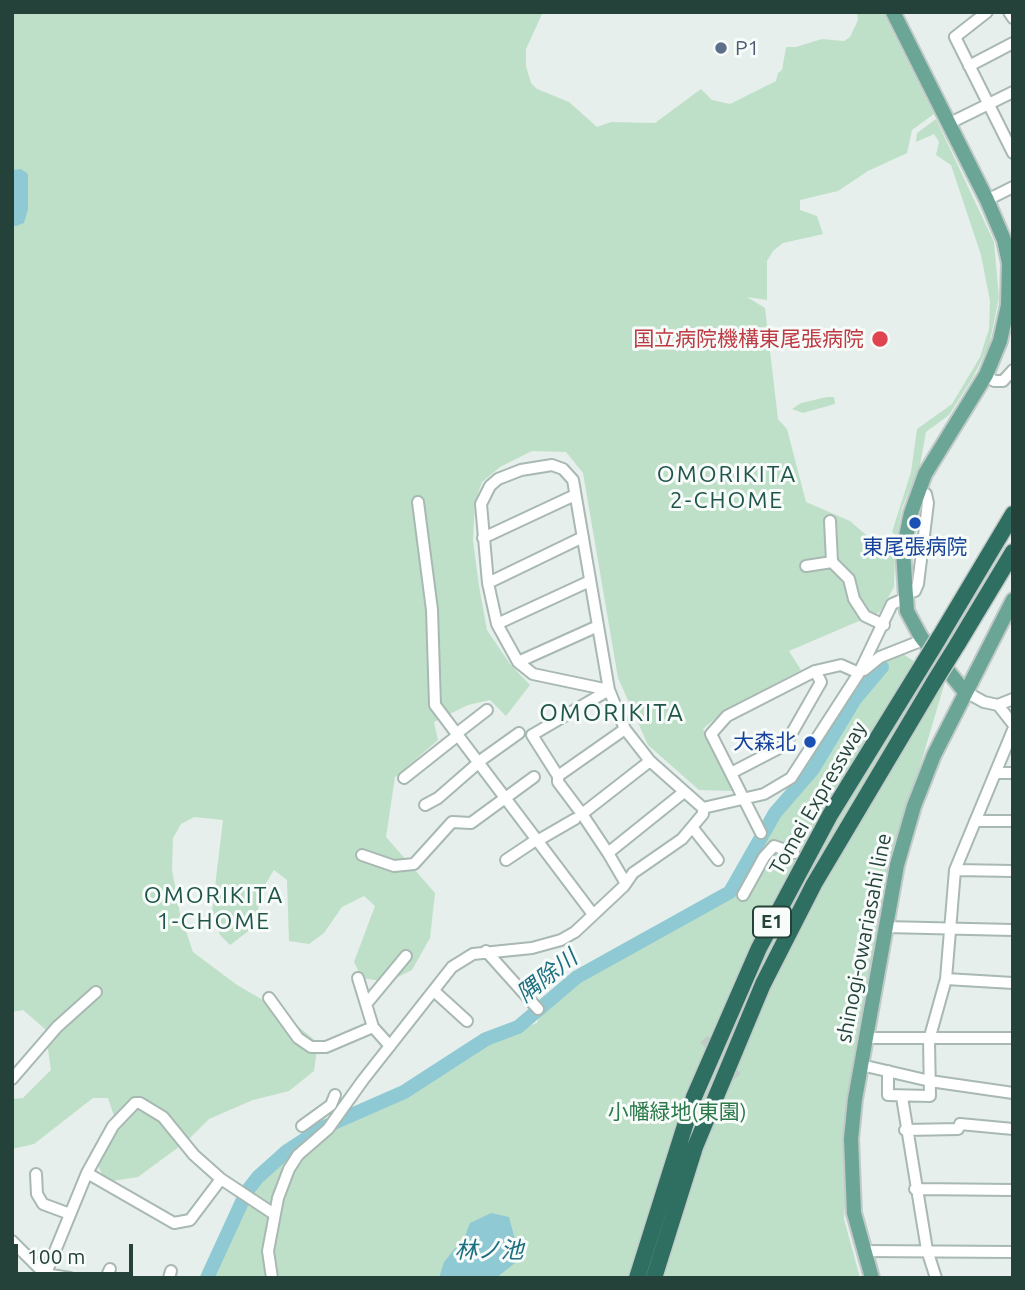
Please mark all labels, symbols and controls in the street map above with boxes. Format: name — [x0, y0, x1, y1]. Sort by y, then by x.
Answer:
place label: P1 — [735, 35, 759, 61]
marker: P1 — [713, 40, 729, 56]
place label: 国立病院機構東尾張病院 — [633, 326, 864, 352]
marker: 国立病院機構東尾張病院 — [870, 329, 890, 349]
district label: OMORIKITA 2-CHOME — [658, 460, 796, 514]
marker: 東尾張病院 — [907, 515, 923, 531]
place label: 東尾張病院 — [863, 534, 967, 560]
district label: OMORIKITA — [540, 699, 684, 727]
street label: Tomei Expressway — [764, 717, 872, 879]
place label: 大森北 — [733, 729, 796, 755]
marker: 大森北 — [802, 734, 818, 750]
street label: shinogi-owariasahi line — [831, 831, 897, 1045]
district label: OMORIKITA 1-CHOME — [145, 881, 283, 935]
road number: E1 — [753, 906, 791, 938]
water label: 隅除川 — [511, 944, 583, 1008]
park label: 小幡緑地(東園) — [607, 1099, 747, 1125]
scale bar — [18, 1230, 136, 1274]
water label: 林ノ池 — [455, 1236, 523, 1264]
text: 100 m — [27, 1244, 85, 1268]

